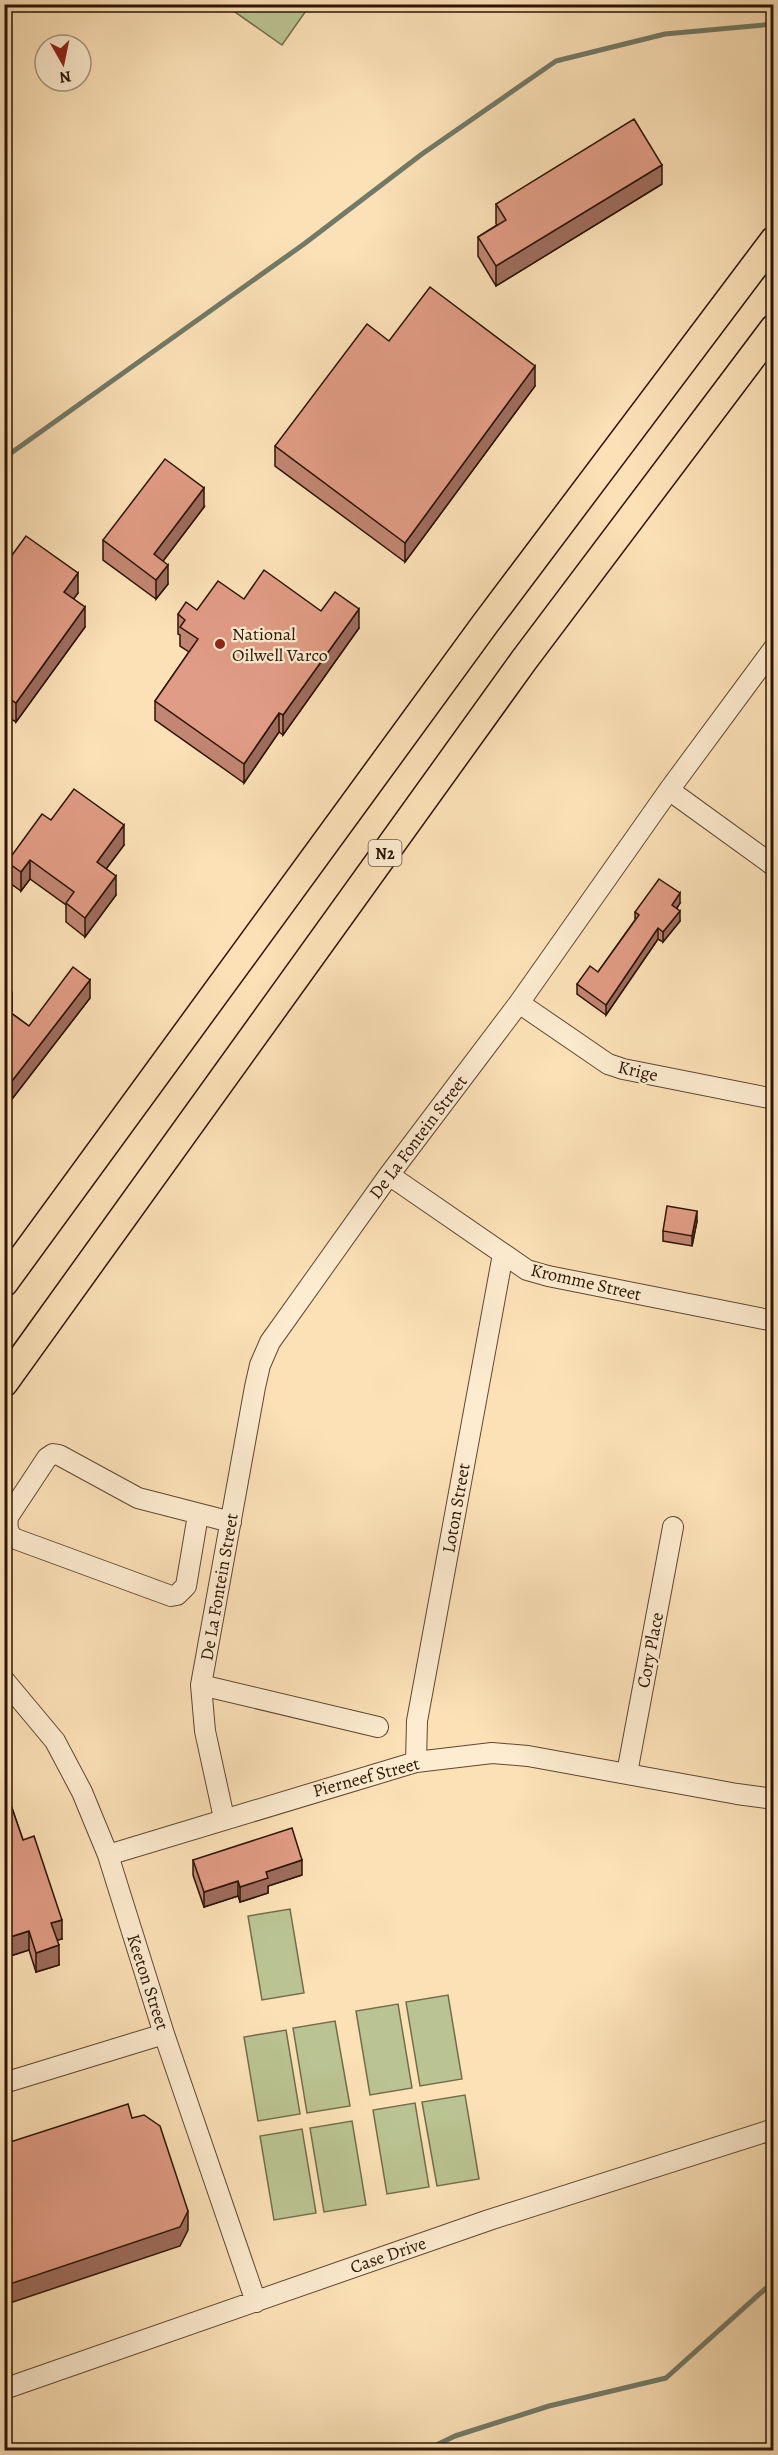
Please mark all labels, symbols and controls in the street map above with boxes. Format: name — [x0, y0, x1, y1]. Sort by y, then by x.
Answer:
north arrow — [33, 33, 93, 93]
text: N — [57, 65, 73, 89]
place label: National Oilwell Varco — [232, 622, 328, 667]
marker: National Oilwell Varco — [213, 637, 227, 651]
road number: N2 — [368, 840, 402, 866]
street label: Krige — [616, 1055, 660, 1087]
street label: De La Fontein Street — [363, 1070, 473, 1204]
street label: Kromme Street — [528, 1258, 644, 1306]
street label: Loton Street — [436, 1461, 476, 1555]
street label: De La Fontein Street — [194, 1511, 244, 1663]
street label: Cory Place — [631, 1610, 669, 1690]
street label: Pierneef Street — [310, 1751, 422, 1803]
street label: Keeton Street — [121, 1931, 175, 2033]
street label: Case Drive — [347, 2231, 429, 2279]

